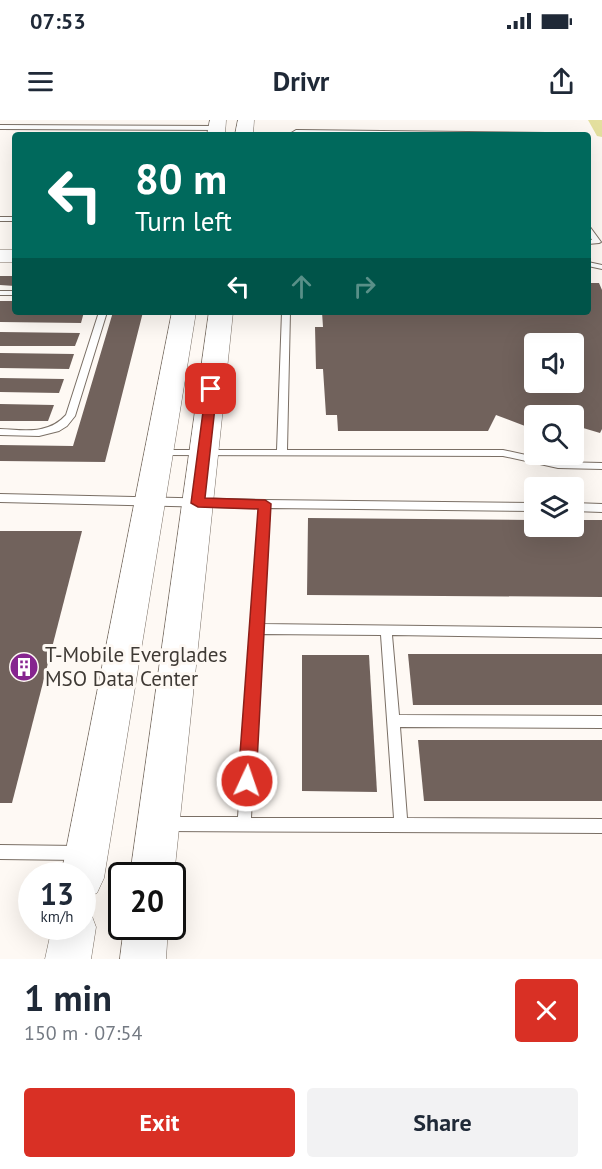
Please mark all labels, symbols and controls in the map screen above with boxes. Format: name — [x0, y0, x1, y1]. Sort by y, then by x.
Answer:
text: 07:53 — [30, 7, 86, 35]
text: Drivr — [273, 64, 329, 98]
icon: menu — [24, 65, 57, 98]
icon: share — [545, 65, 578, 98]
text: 80 m — [135, 151, 227, 206]
icon: left — [36, 156, 114, 234]
text: Turn left — [135, 204, 232, 238]
icon: left — [222, 270, 255, 303]
icon: ahead — [285, 270, 318, 303]
icon: right — [348, 270, 381, 303]
map controls — [524, 333, 584, 537]
button: sound — [524, 333, 584, 393]
pin — [185, 363, 236, 414]
icon: arrive — [194, 372, 227, 405]
button: search — [524, 405, 584, 465]
button: layers — [524, 477, 584, 537]
place label: T-Mobile Everglades MSO Data Center — [45, 641, 227, 692]
building icon: T-Mobile Everglades MSO Data Center — [8, 651, 40, 683]
position arrow — [215, 749, 279, 813]
speed limit sign: 20 — [108, 862, 186, 940]
text: 13 — [40, 874, 74, 913]
text: km/h — [41, 907, 73, 926]
text: 1 min — [24, 974, 112, 1021]
button: close — [515, 979, 578, 1042]
text: 150 m · 07:54 — [24, 1020, 142, 1046]
button: Exit — [24, 1088, 295, 1157]
button: Share — [307, 1088, 578, 1157]

